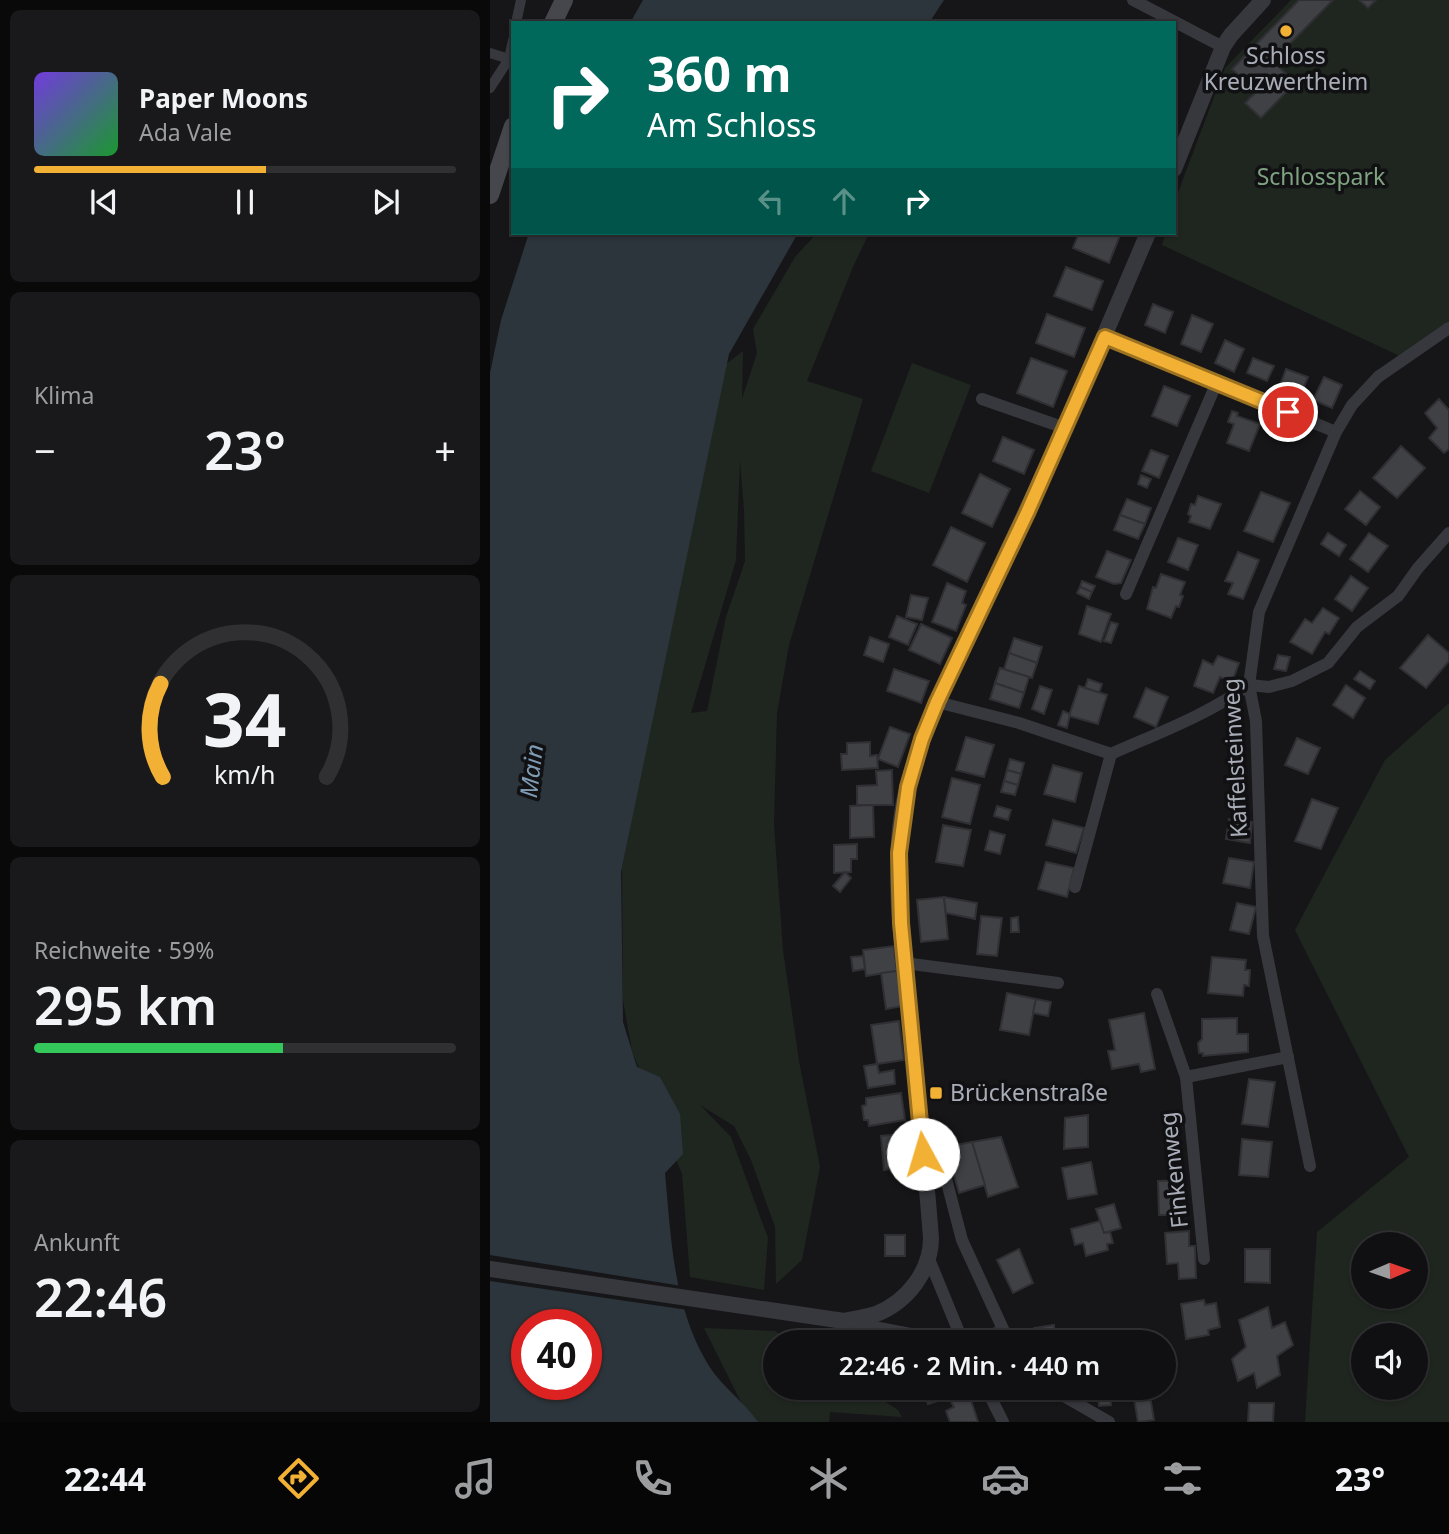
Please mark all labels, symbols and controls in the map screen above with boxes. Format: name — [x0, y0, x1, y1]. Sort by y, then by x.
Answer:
marker: Schloss Kreuzwertheim — [1278, 23, 1294, 39]
place label: Schloss Kreuzwertheim — [1204, 39, 1368, 97]
text: 360 m — [647, 40, 792, 106]
icon: right — [532, 49, 623, 140]
text: Paper Moons — [139, 80, 308, 116]
text: Am Schloss — [647, 103, 817, 146]
text: Ada Vale — [139, 116, 232, 148]
park label: Schlosspark — [1257, 160, 1386, 192]
icon: left — [752, 182, 790, 220]
icon: ahead — [825, 182, 863, 220]
icon: right — [898, 182, 936, 220]
icon: previous — [85, 183, 123, 221]
icon: pause — [226, 183, 264, 221]
icon: next — [367, 183, 405, 221]
text: Klima — [34, 379, 95, 411]
pin — [1258, 382, 1318, 442]
icon: arrive — [1269, 393, 1307, 431]
text: 23° — [204, 414, 286, 485]
text: − — [34, 424, 56, 476]
text: + — [434, 424, 456, 476]
text: 34 — [203, 669, 287, 768]
street label: Kaffelsteinweg — [1214, 678, 1254, 839]
water label: Main — [511, 742, 550, 800]
text: km/h — [214, 757, 276, 791]
text: Reichweite · 59% — [34, 934, 214, 966]
text: 295 km — [34, 969, 217, 1040]
place label: Brückenstraße — [950, 1076, 1108, 1108]
marker: Brückenstraße — [928, 1085, 944, 1101]
street label: Finkenweg — [1151, 1110, 1195, 1230]
position arrow — [886, 1117, 960, 1191]
text: Ankunft — [34, 1226, 120, 1258]
north arrow — [1351, 1232, 1428, 1309]
map controls — [1351, 1232, 1428, 1400]
text: 22:46 — [34, 1261, 167, 1332]
speed limit sign: 40 — [511, 1309, 602, 1400]
button: sound — [1351, 1323, 1428, 1400]
text: 22:46 · 2 Min. · 440 m — [839, 1347, 1100, 1383]
icon: directions — [274, 1454, 323, 1503]
icon: music — [451, 1454, 500, 1503]
icon: phone — [628, 1454, 677, 1503]
icon: climate — [804, 1454, 853, 1503]
icon: car — [981, 1454, 1030, 1503]
icon: filters — [1158, 1454, 1207, 1503]
text: 22:44 — [64, 1457, 146, 1500]
text: 23° — [1335, 1457, 1385, 1500]

